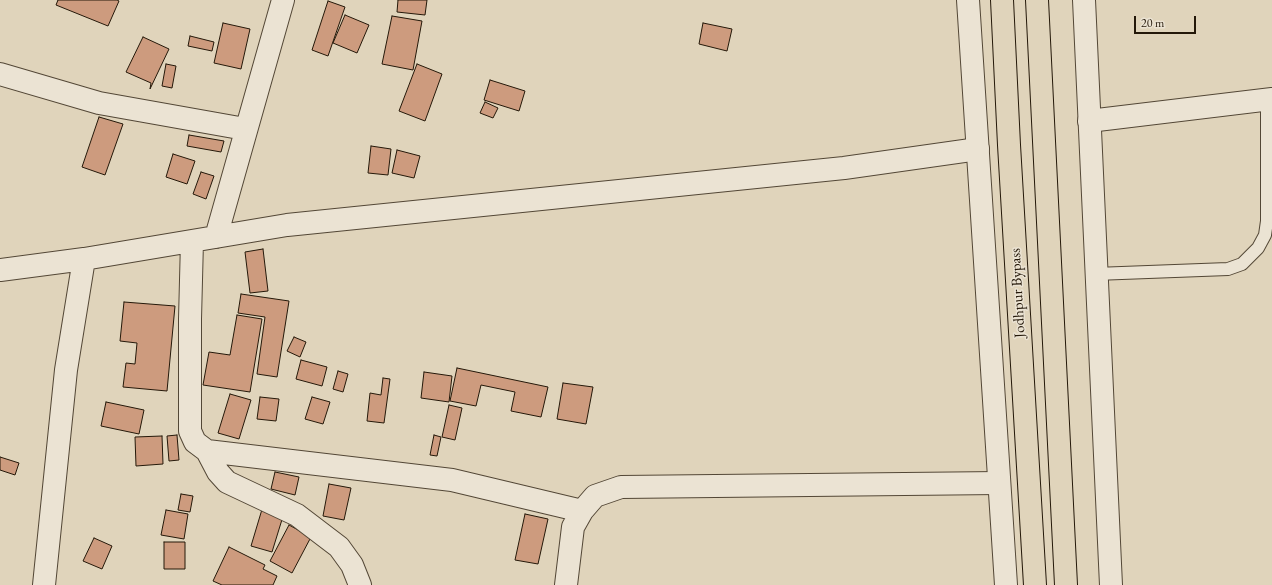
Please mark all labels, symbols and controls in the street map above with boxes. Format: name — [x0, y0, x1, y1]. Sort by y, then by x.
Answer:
scale bar — [1136, 8, 1198, 34]
text: 20 m — [1141, 15, 1164, 31]
street label: Jodhpur Bypass — [1007, 248, 1029, 338]

